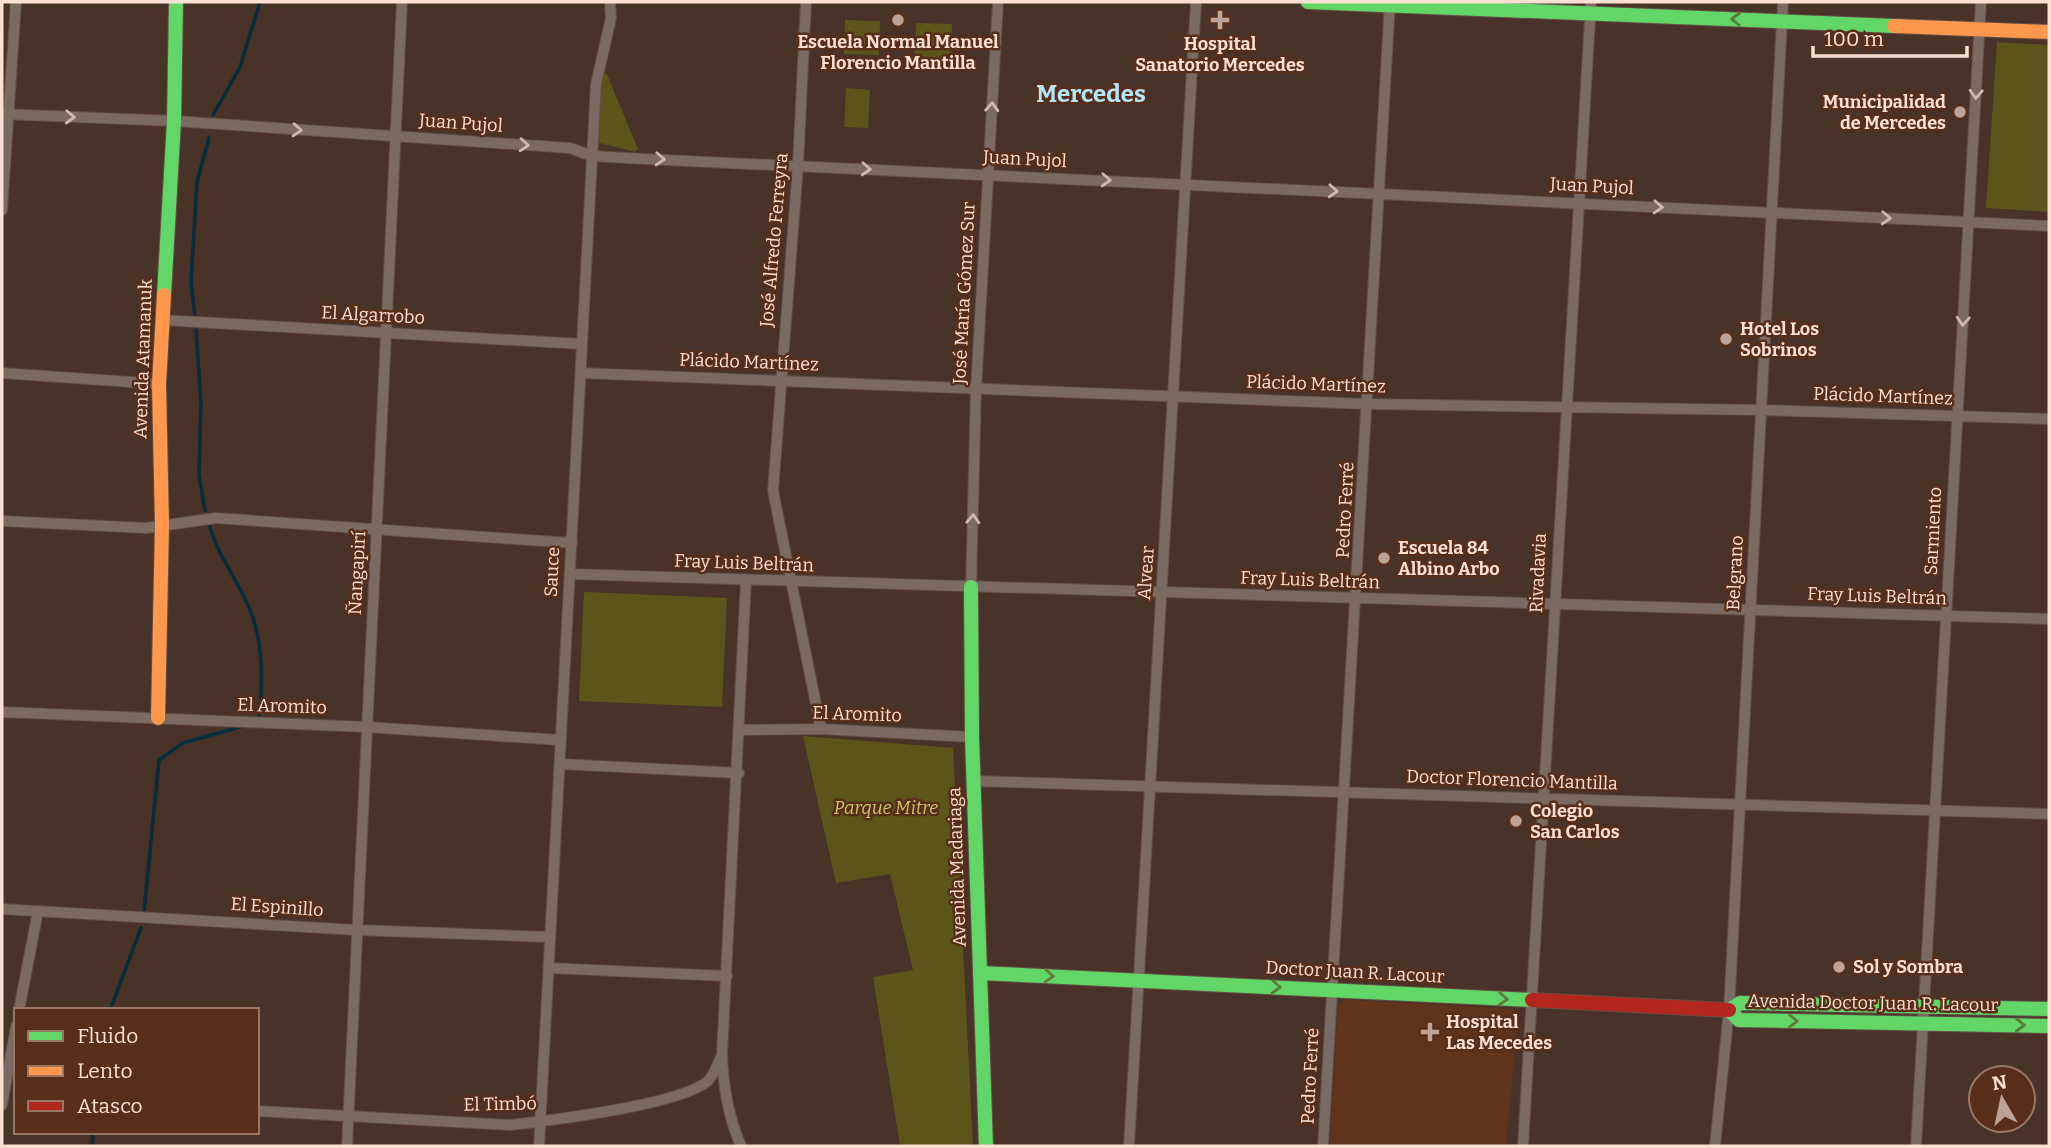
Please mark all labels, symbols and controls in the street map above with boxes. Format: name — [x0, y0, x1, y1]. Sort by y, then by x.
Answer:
marker: Hospital Sanatorio Mercedes — [1210, 10, 1230, 30]
marker: Escuela Normal Manuel Florencio Mantilla — [890, 12, 906, 28]
one-way arrow — [1731, 12, 1742, 27]
scale bar — [1813, 14, 1967, 58]
text: 100 m — [1824, 26, 1884, 52]
place label: Escuela Normal Manuel Florencio Mantilla — [797, 31, 999, 74]
place label: Hospital Sanatorio Mercedes — [1135, 33, 1305, 76]
district label: Mercedes — [1036, 80, 1146, 108]
one-way arrow — [1969, 89, 1984, 100]
place label: Municipalidad de Mercedes — [1823, 91, 1946, 134]
one-way arrow — [985, 101, 1000, 112]
marker: Municipalidad de Mercedes — [1952, 104, 1968, 120]
one-way arrow — [65, 109, 76, 124]
street label: Juan Pujol — [417, 109, 504, 137]
one-way arrow — [292, 122, 303, 137]
one-way arrow — [519, 137, 530, 152]
street label: Juan Pujol — [982, 146, 1067, 172]
one-way arrow — [655, 152, 666, 167]
street label: José Alfredo Ferreyra — [755, 152, 793, 329]
one-way arrow — [861, 161, 872, 176]
one-way arrow — [1101, 173, 1112, 188]
street label: Juan Pujol — [1549, 173, 1634, 199]
one-way arrow — [1328, 184, 1339, 199]
one-way arrow — [1653, 199, 1664, 214]
street label: José María Gómez Sur — [948, 201, 980, 386]
one-way arrow — [1880, 210, 1891, 225]
street label: Avenida Atamanuk — [129, 278, 157, 439]
street label: El Algarrobo — [321, 301, 425, 329]
one-way arrow — [1956, 316, 1971, 327]
place label: Hotel Los Sobrinos — [1740, 318, 1819, 361]
marker: Hotel Los Sobrinos — [1718, 331, 1734, 347]
street label: Plácido Martínez — [679, 349, 819, 375]
street label: Plácido Martínez — [1246, 371, 1386, 397]
street label: Plácido Martínez — [1813, 383, 1953, 409]
street label: Pedro Ferré — [1331, 461, 1359, 559]
street label: Sarmiento — [1920, 486, 1946, 576]
one-way arrow — [965, 513, 980, 524]
street label: Ñangapirí — [344, 530, 370, 616]
street label: Rivadavia — [1525, 532, 1551, 613]
street label: Belgrano — [1722, 535, 1748, 611]
place label: Escuela 84 Albino Arbo — [1398, 537, 1500, 580]
street label: Alvear — [1133, 545, 1159, 601]
street label: Sauce — [540, 546, 564, 598]
street label: Fray Luis Beltrán — [674, 550, 815, 576]
marker: Escuela 84 Albino Arbo — [1376, 550, 1392, 566]
street label: Fray Luis Beltrán — [1240, 567, 1381, 593]
street label: Fray Luis Beltrán — [1807, 583, 1948, 609]
street label: El Aromito — [237, 693, 327, 719]
street label: El Aromito — [812, 701, 902, 727]
street label: Doctor Florencio Mantilla — [1406, 765, 1618, 795]
street label: Avenida Madariaga — [943, 787, 971, 947]
park label: Parque Mitre — [834, 797, 938, 819]
place label: Colegio San Carlos — [1530, 800, 1620, 843]
marker: Colegio San Carlos — [1508, 813, 1524, 829]
street label: El Espinillo — [230, 893, 324, 921]
street label: Doctor Juan R. Lacour — [1265, 956, 1445, 988]
place label: Sol y Sombra — [1853, 956, 1963, 978]
marker: Sol y Sombra — [1831, 959, 1847, 975]
one-way arrow — [1043, 969, 1054, 984]
one-way arrow — [1271, 980, 1282, 995]
street label: Avenida Doctor Juan R. Lacour — [1747, 990, 1999, 1016]
one-way arrow — [1498, 991, 1509, 1006]
legend — [14, 1008, 259, 1134]
place label: Hospital Las Mecedes — [1446, 1011, 1552, 1054]
one-way arrow — [1788, 1013, 1799, 1029]
one-way arrow — [2015, 1018, 2026, 1033]
marker: Hospital Las Mecedes — [1420, 1022, 1440, 1042]
text: Fluido — [77, 1023, 138, 1049]
street label: Pedro Ferré — [1296, 1027, 1324, 1125]
text: Lento — [77, 1058, 133, 1084]
north arrow — [1967, 1064, 2037, 1134]
text: N — [1990, 1070, 2009, 1095]
street label: El Timbó — [463, 1092, 537, 1116]
text: Atasco — [77, 1093, 143, 1119]

